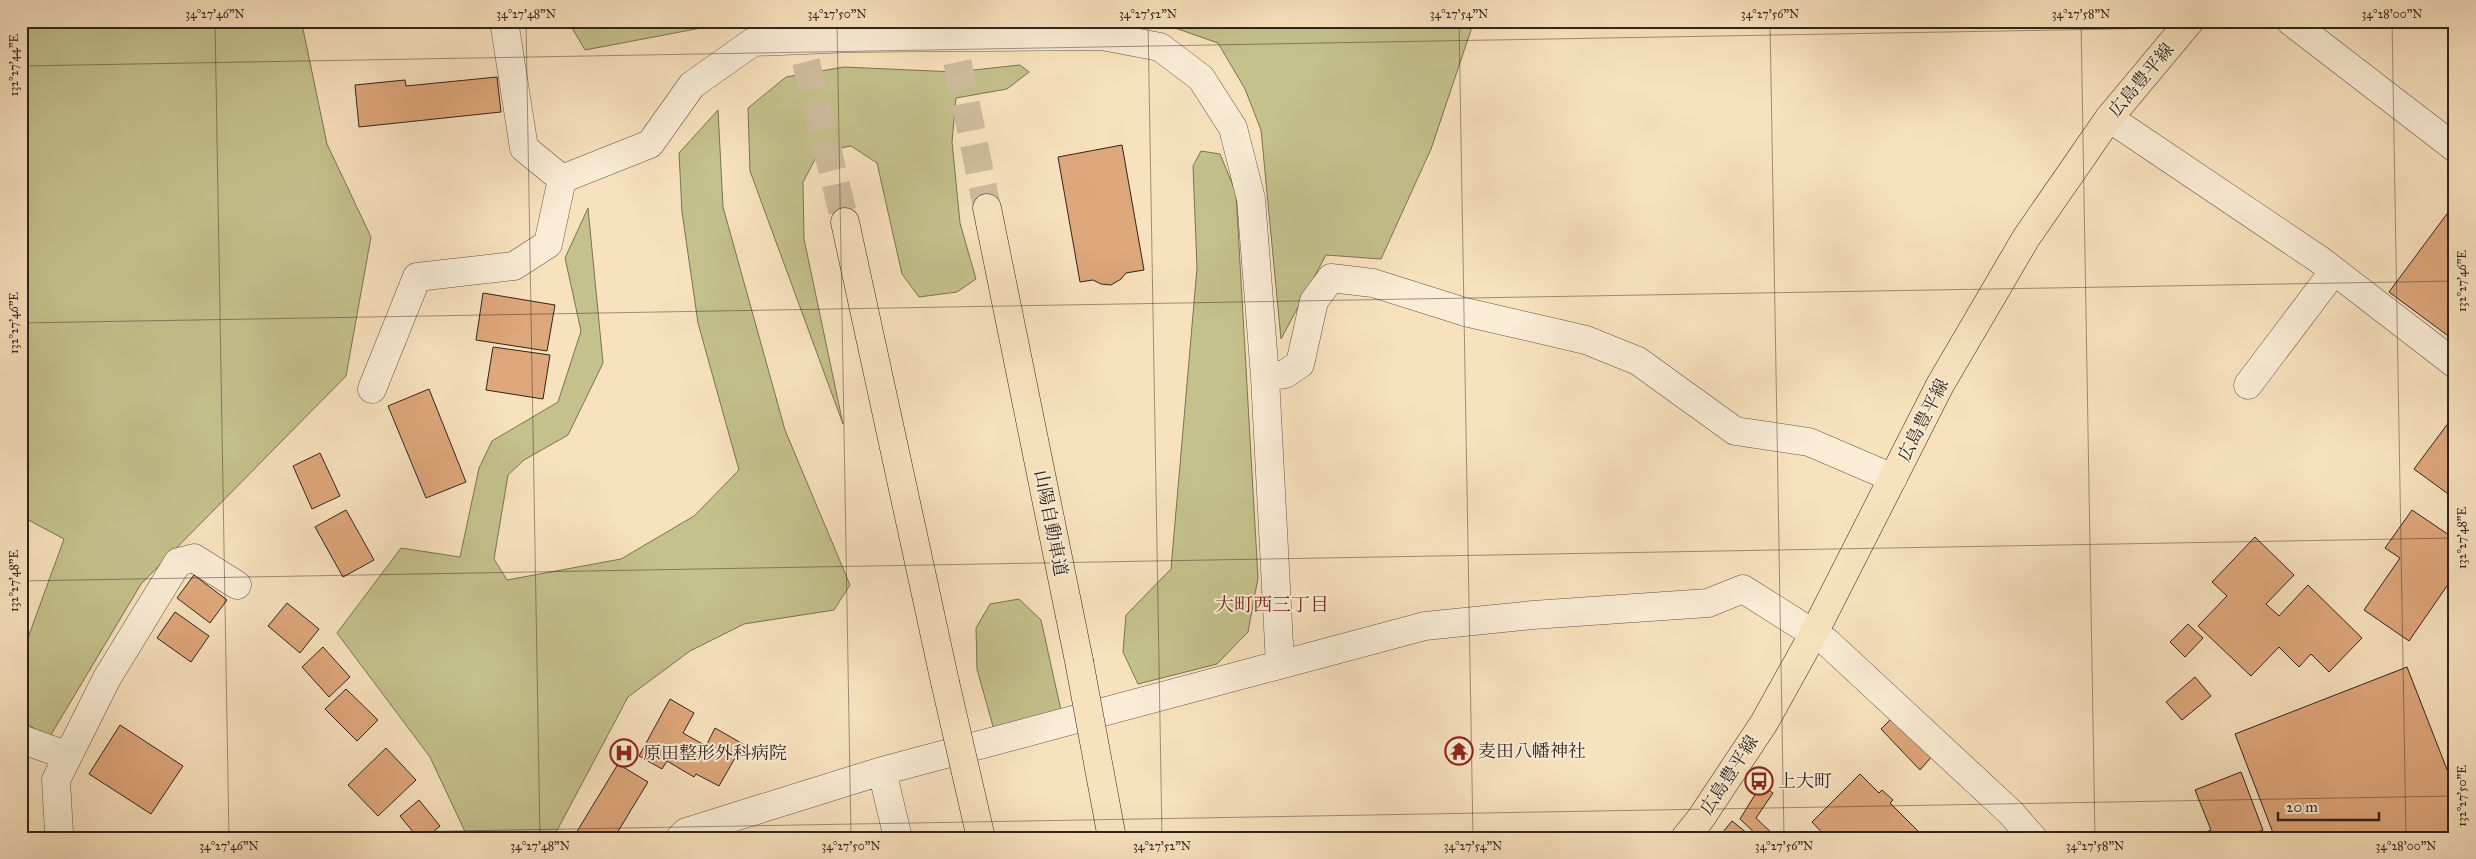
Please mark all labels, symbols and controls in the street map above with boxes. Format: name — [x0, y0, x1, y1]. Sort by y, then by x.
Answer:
text: 34°27'46"N — [185, 7, 245, 21]
text: 34°27'48"N — [496, 7, 556, 21]
text: 34°27'50"N — [807, 7, 867, 21]
text: 34°27'52"N — [1119, 7, 1177, 21]
text: 34°27'54"N — [1430, 7, 1488, 21]
text: 34°27'56"N — [1741, 7, 1799, 21]
text: 34°27'58"N — [2052, 7, 2110, 21]
text: 34°28'00"N — [2362, 7, 2422, 21]
text: 132°27'44"E — [7, 33, 21, 96]
street label: 広島豊平線 — [2104, 38, 2178, 122]
text: 132°27'46"E — [2455, 250, 2469, 312]
text: 132°27'46"E — [7, 292, 21, 354]
street label: 広島豊平線 — [1893, 375, 1953, 465]
street label: 山陽自動車道 — [1030, 468, 1072, 578]
text: 132°27'48"E — [2455, 507, 2469, 569]
text: 132°27'48"E — [7, 550, 21, 612]
district label: 大町西三丁目 — [1215, 593, 1329, 616]
street label: 広島豊平線 — [1695, 731, 1763, 819]
temple icon: 麦田八幡神社 — [1444, 736, 1474, 766]
hospital icon: 原田整形外科病院 — [609, 738, 639, 768]
place label: 麦田八幡神社 — [1478, 740, 1586, 762]
place label: 原田整形外科病院 — [643, 742, 787, 764]
text: 132°27'50"E — [2455, 765, 2469, 827]
bus stop icon: 上大町 — [1744, 766, 1774, 796]
place label: 上大町 — [1778, 770, 1832, 792]
scale bar — [2278, 789, 2380, 821]
text: 20 m — [2286, 798, 2318, 816]
text: 34°27'46"N — [199, 839, 259, 853]
text: 34°27'48"N — [510, 839, 570, 853]
text: 34°27'50"N — [821, 839, 881, 853]
text: 34°27'52"N — [1133, 839, 1191, 853]
text: 34°27'54"N — [1444, 839, 1502, 853]
text: 34°27'56"N — [1755, 839, 1813, 853]
text: 34°27'58"N — [2066, 839, 2124, 853]
text: 34°28'00"N — [2376, 839, 2436, 853]

